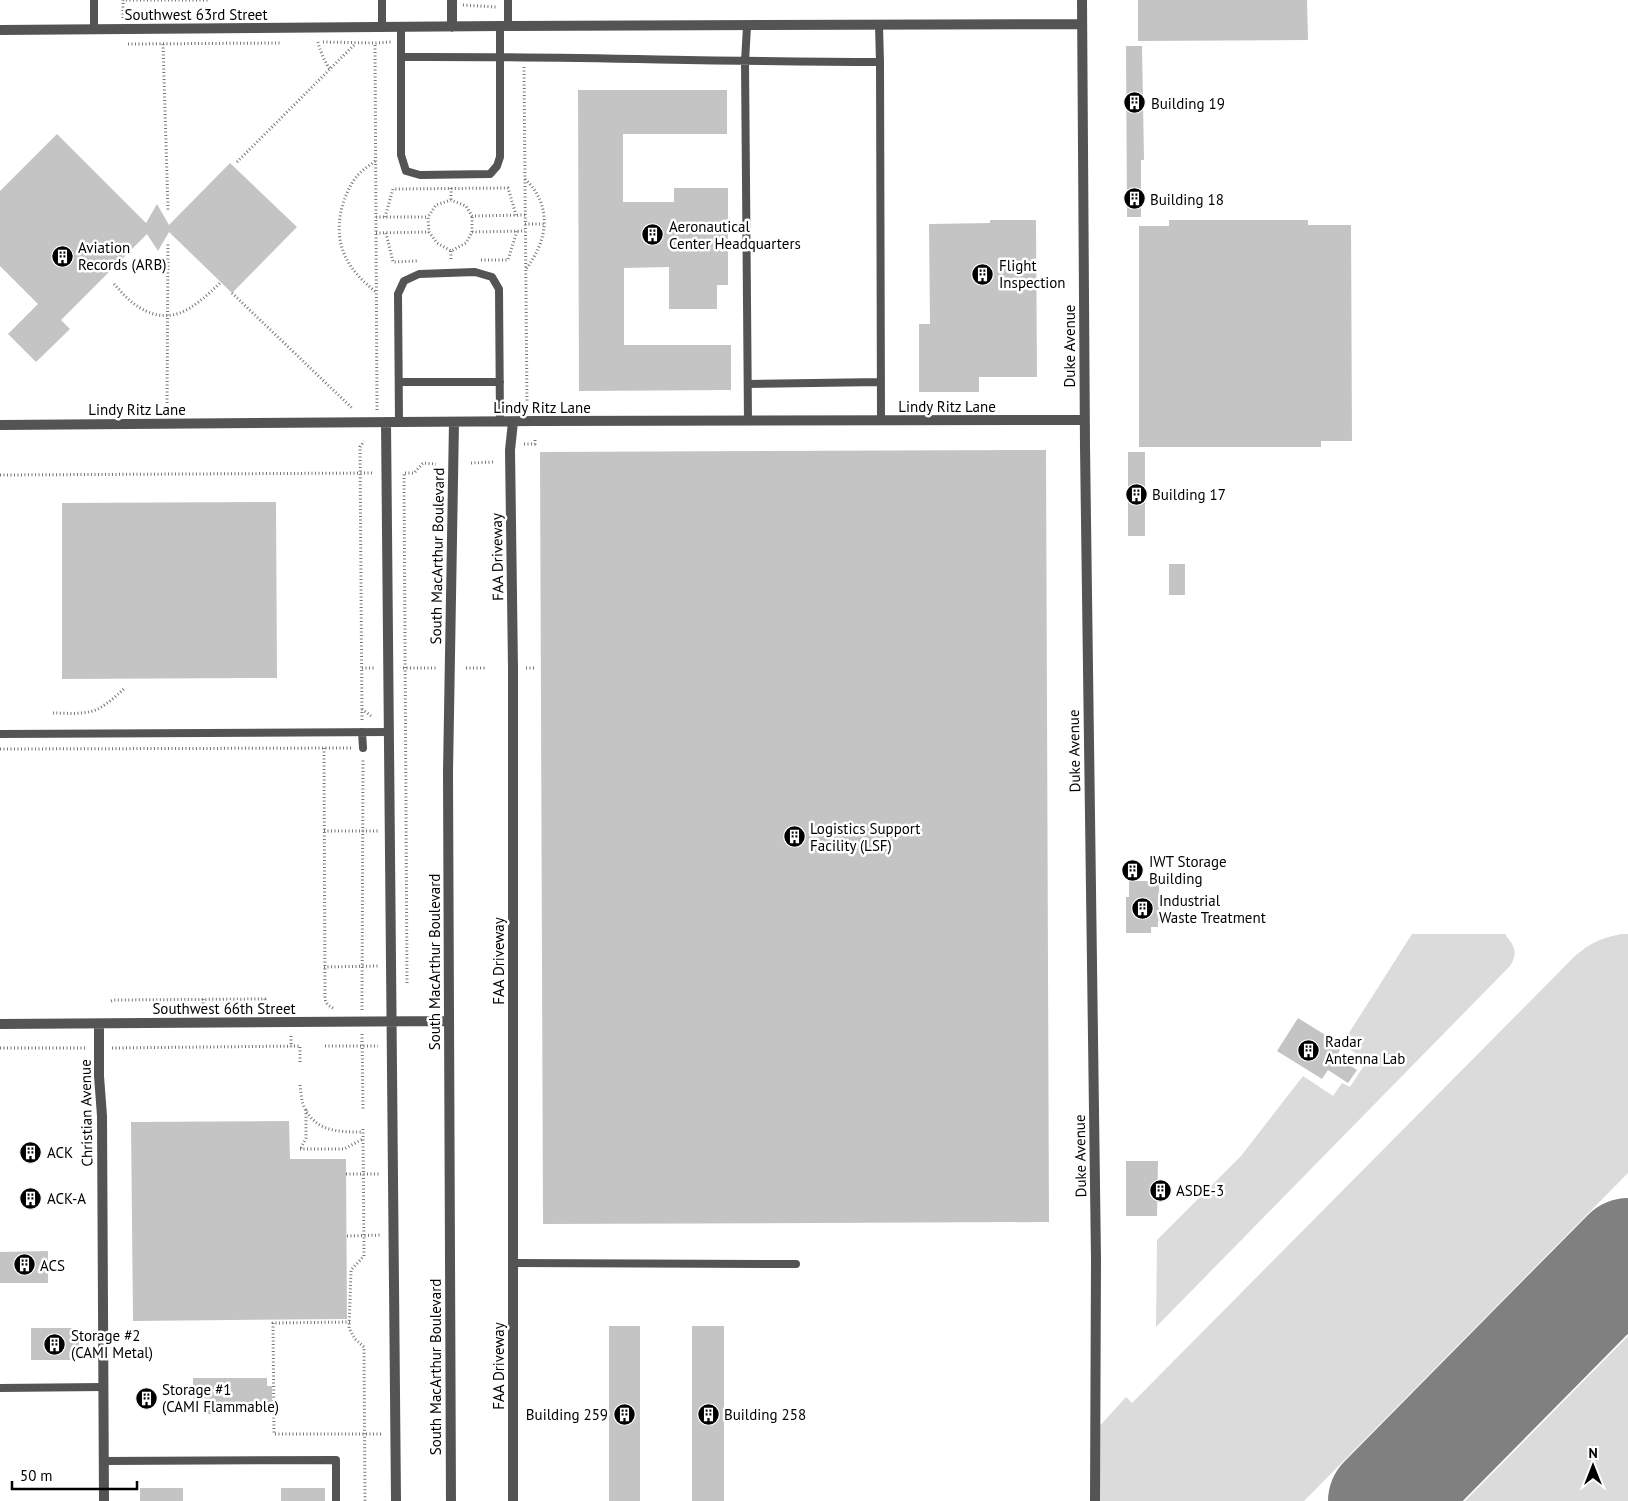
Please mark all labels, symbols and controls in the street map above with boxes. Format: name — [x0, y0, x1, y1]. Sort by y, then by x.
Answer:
street label: Southwest 63rd Street — [124, 5, 268, 24]
building icon: Building 19 — [1123, 91, 1147, 115]
place label: Building 19 — [1151, 94, 1225, 113]
building icon: Building 18 — [1122, 187, 1146, 211]
place label: Building 18 — [1150, 190, 1224, 209]
place label: Aeronautical Center Headquarters — [669, 217, 801, 253]
building icon: Aeronautical Center Headquarters — [641, 223, 665, 247]
place label: Aviation Records (ARB) — [78, 238, 166, 274]
building icon: Aviation Records (ARB) — [50, 244, 74, 268]
place label: Flight Inspection — [999, 256, 1066, 292]
building icon: Flight Inspection — [971, 262, 995, 286]
street label: Duke Avenue — [1060, 305, 1079, 387]
street label: Lindy Ritz Lane — [898, 397, 996, 416]
street label: Lindy Ritz Lane — [493, 398, 591, 417]
street label: Lindy Ritz Lane — [88, 400, 186, 419]
street label: South MacArthur Boulevard — [426, 468, 448, 644]
building icon: Building 17 — [1124, 482, 1148, 506]
place label: Building 17 — [1152, 485, 1226, 504]
street label: FAA Driveway — [487, 513, 507, 601]
street label: Duke Avenue — [1064, 709, 1084, 793]
place label: Logistics Support Facility (LSF) — [810, 819, 920, 855]
building icon: Logistics Support Facility (LSF) — [782, 825, 806, 849]
place label: IWT Storage Building — [1149, 852, 1227, 888]
building icon: IWT Storage Building — [1121, 858, 1145, 882]
street label: South MacArthur Boulevard — [425, 874, 444, 1050]
place label: Industrial Waste Treatment — [1159, 891, 1266, 927]
building icon: Industrial Waste Treatment — [1131, 897, 1155, 921]
street label: FAA Driveway — [489, 917, 508, 1005]
street label: Southwest 66th Street — [152, 999, 296, 1018]
place label: Radar Antenna Lab — [1325, 1032, 1405, 1068]
building icon: Radar Antenna Lab — [1297, 1038, 1321, 1062]
street label: Christian Avenue — [76, 1059, 96, 1167]
street label: Duke Avenue — [1070, 1114, 1090, 1198]
building icon: ACK — [19, 1140, 43, 1164]
place label: ACK — [47, 1143, 73, 1162]
building icon: ASDE-3 — [1148, 1178, 1172, 1202]
place label: ASDE-3 — [1176, 1181, 1224, 1200]
building icon: ACK-A — [19, 1186, 43, 1210]
place label: ACK-A — [47, 1189, 86, 1208]
building icon: ACS — [12, 1253, 36, 1277]
place label: ACS — [40, 1256, 65, 1275]
street label: South MacArthur Boulevard — [426, 1279, 445, 1455]
street label: FAA Driveway — [489, 1322, 508, 1410]
place label: Storage #2 (CAMI Metal) — [71, 1326, 153, 1362]
building icon: Storage #2 (CAMI Metal) — [43, 1332, 67, 1356]
place label: Storage #1 (CAMI Flammable) — [162, 1380, 279, 1416]
building icon: Storage #1 (CAMI Flammable) — [134, 1386, 158, 1410]
building icon: Building 259 — [612, 1402, 636, 1426]
building icon: Building 258 — [696, 1402, 720, 1426]
place label: Building 259 — [526, 1405, 608, 1424]
place label: Building 258 — [724, 1405, 806, 1424]
north arrow — [1568, 1441, 1618, 1491]
text: N — [1588, 1444, 1598, 1462]
scale bar — [12, 1458, 138, 1490]
text: 50 m — [20, 1466, 53, 1485]

